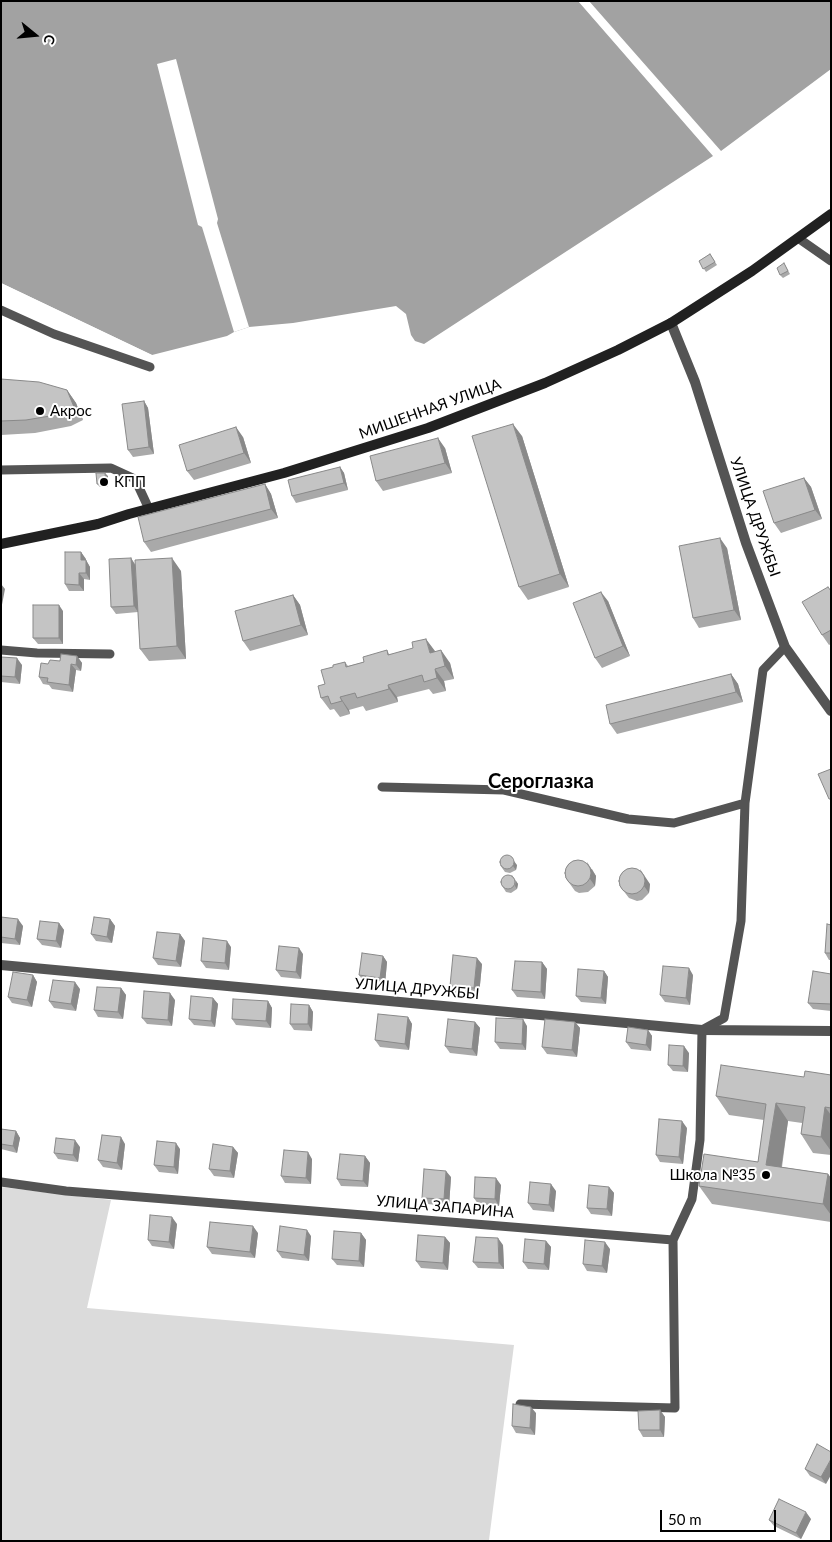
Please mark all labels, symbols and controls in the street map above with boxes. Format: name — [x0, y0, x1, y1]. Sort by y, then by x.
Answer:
north arrow — [10, 10, 60, 60]
text: С — [40, 33, 59, 46]
street label: МИШЕННАЯ УЛИЦА — [357, 375, 503, 443]
place label: Акрос — [50, 402, 92, 420]
marker: Акрос — [34, 405, 46, 417]
street label: УЛИЦА ДРУЖБЫ — [726, 455, 784, 579]
place label: КПП — [114, 473, 146, 491]
marker: КПП — [98, 476, 110, 488]
district label: Сероглазка — [488, 770, 594, 794]
street label: УЛИЦА ДРУЖБЫ — [354, 975, 480, 1003]
place label: Школа №35 — [669, 1166, 756, 1184]
marker: Школа №35 — [760, 1169, 772, 1181]
street label: УЛИЦА ЗАПАРИНА — [375, 1192, 515, 1222]
scale bar — [662, 1500, 778, 1532]
text: 50 m — [668, 1510, 702, 1528]

